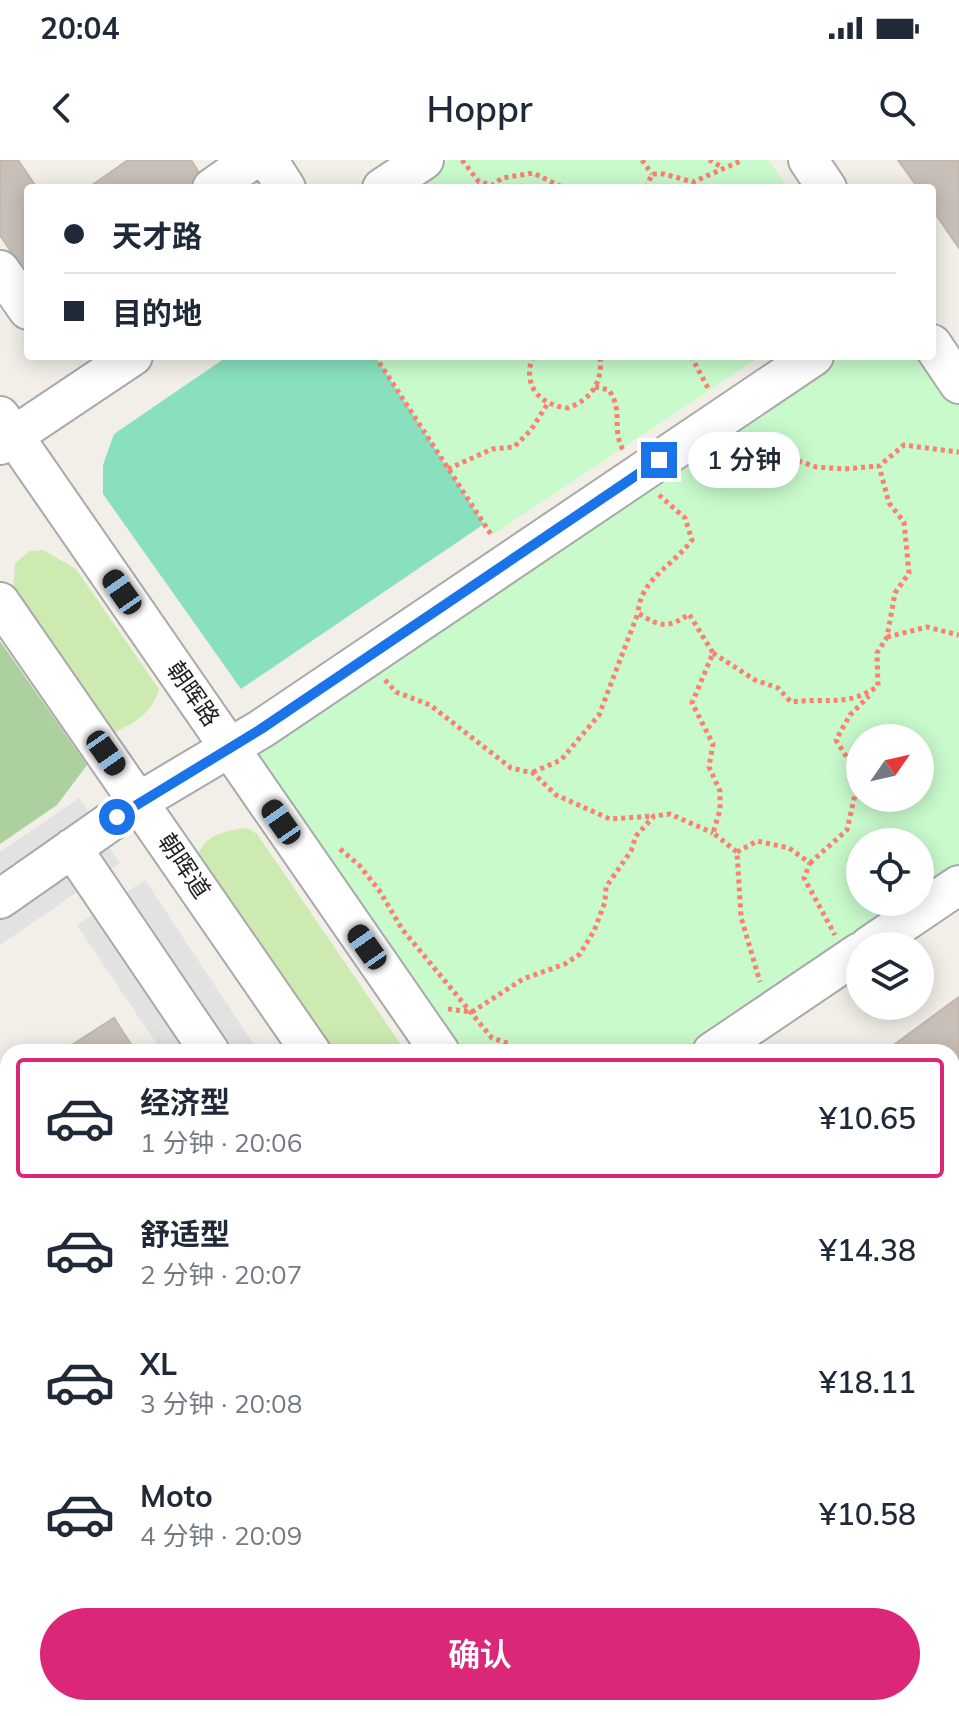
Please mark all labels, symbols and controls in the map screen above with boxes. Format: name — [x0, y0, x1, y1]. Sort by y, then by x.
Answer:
text: 20:04 — [40, 9, 119, 47]
icon: back — [40, 86, 84, 130]
text: Hoppr — [426, 86, 533, 131]
icon: search — [875, 86, 919, 130]
text: 天才路 — [112, 217, 202, 255]
text: 目的地 — [112, 294, 202, 332]
callout: 1 分钟 — [687, 432, 799, 488]
route end — [641, 442, 677, 478]
text: 1 分钟 — [707, 443, 781, 476]
car — [98, 565, 146, 619]
street label: 朝晖路 — [161, 655, 227, 732]
north arrow — [846, 724, 934, 812]
map controls — [846, 724, 934, 1020]
car — [82, 726, 130, 780]
car — [257, 795, 305, 849]
route start — [99, 799, 135, 835]
street label: 朝晖道 — [152, 827, 217, 904]
button: locate — [846, 828, 934, 916]
car — [343, 920, 391, 974]
button: layers — [846, 932, 934, 1020]
icon: car — [44, 1082, 116, 1154]
text: 经济型 — [140, 1083, 230, 1121]
text: ¥10.65 — [819, 1099, 916, 1137]
text: 1 分钟 · 20:06 — [140, 1126, 302, 1159]
icon: car — [44, 1214, 116, 1286]
text: 舒适型 — [140, 1215, 230, 1253]
text: ¥14.38 — [819, 1231, 916, 1269]
text: 2 分钟 · 20:07 — [140, 1258, 302, 1291]
text: XL — [140, 1345, 177, 1383]
icon: car — [44, 1346, 116, 1418]
text: ¥18.11 — [819, 1363, 916, 1401]
text: 3 分钟 · 20:08 — [140, 1387, 302, 1420]
text: Moto — [140, 1477, 213, 1515]
icon: car — [44, 1478, 116, 1550]
text: ¥10.58 — [819, 1495, 916, 1533]
text: 4 分钟 · 20:09 — [140, 1519, 302, 1552]
button: 确认 — [40, 1608, 920, 1700]

